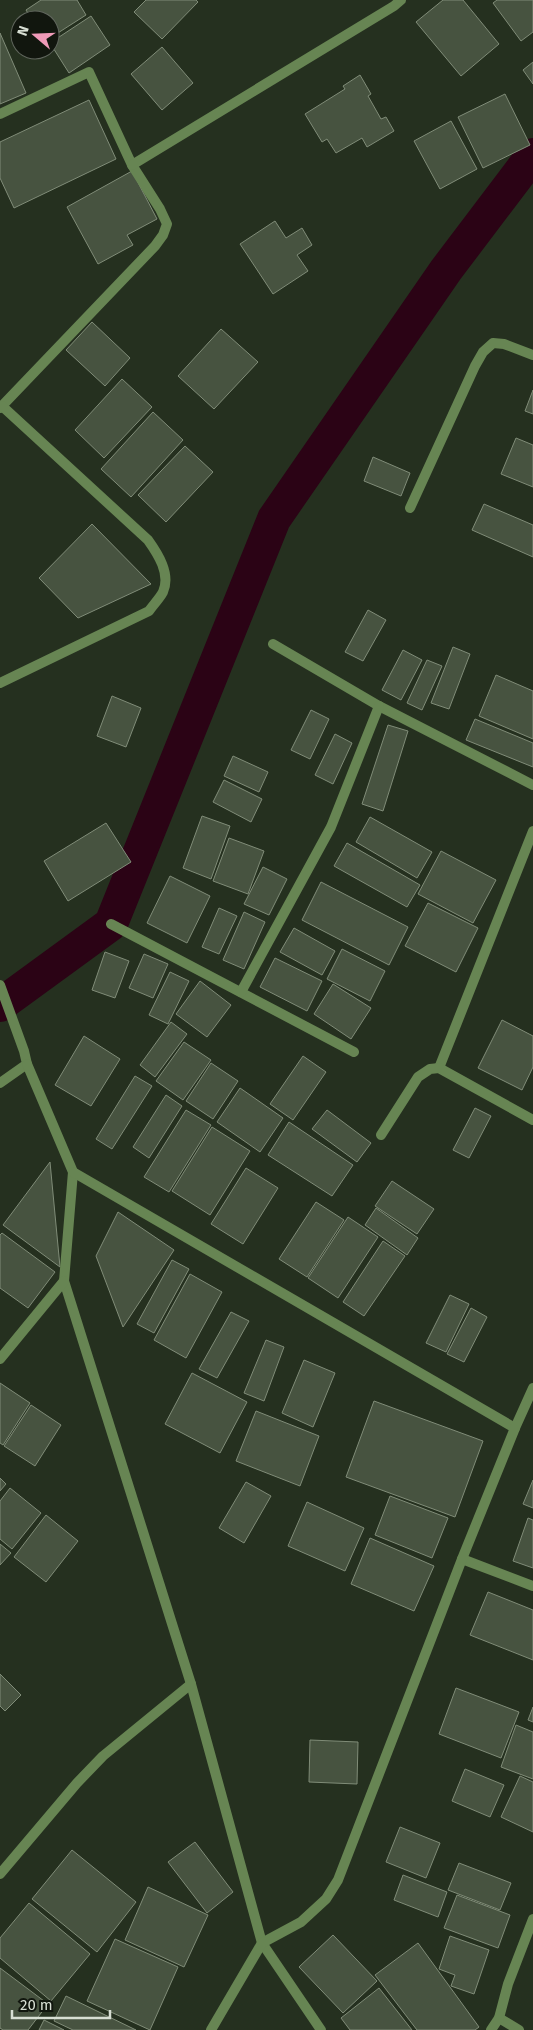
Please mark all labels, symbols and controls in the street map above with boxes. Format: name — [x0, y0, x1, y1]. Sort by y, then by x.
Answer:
north arrow — [10, 10, 60, 60]
text: N — [14, 24, 33, 38]
scale bar — [12, 1988, 110, 2020]
text: 20 m — [20, 1996, 53, 2014]

